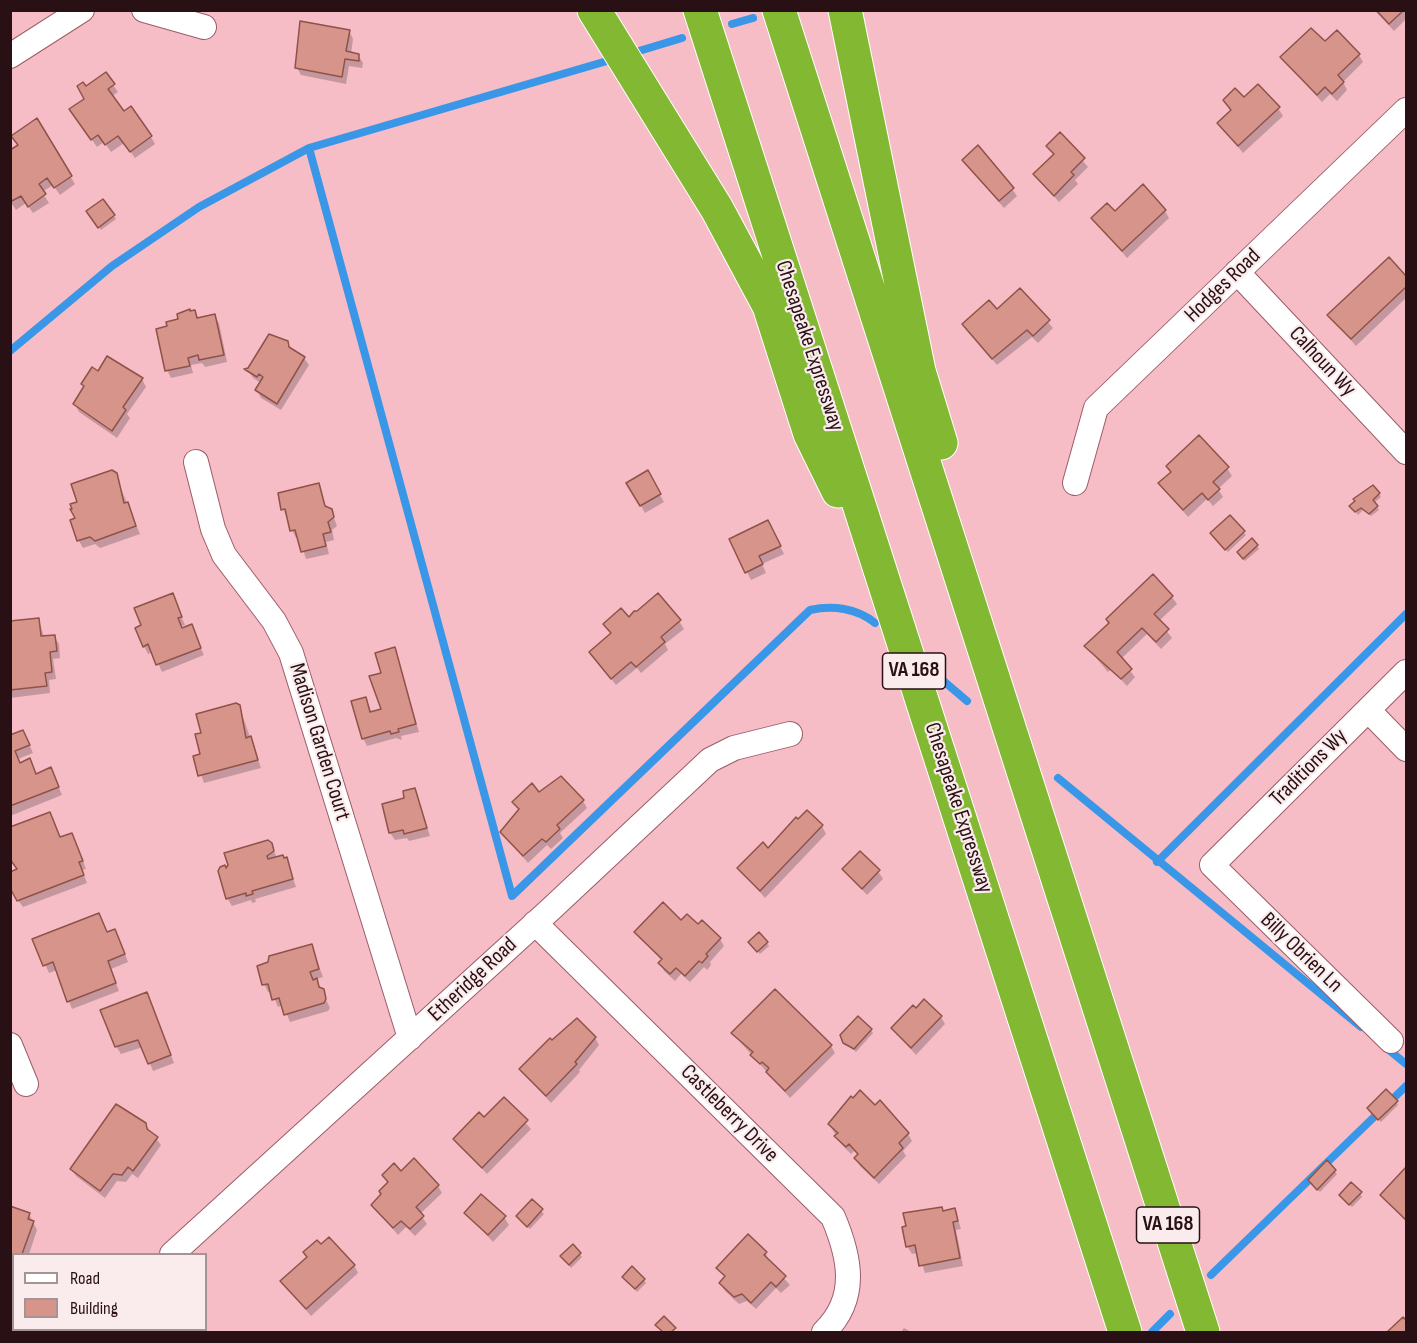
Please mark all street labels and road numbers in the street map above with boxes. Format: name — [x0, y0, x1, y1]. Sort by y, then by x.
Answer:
street label: Hodges Road — [1180, 243, 1266, 329]
street label: Chesapeake Expressway — [769, 257, 849, 435]
street label: Calhoun Wy — [1283, 321, 1361, 403]
road number: VA 168 — [882, 653, 946, 689]
street label: Madison Garden Court — [283, 660, 355, 824]
street label: Chesapeake Expressway — [918, 719, 998, 897]
street label: Traditions Wy — [1265, 724, 1353, 812]
street label: Billy Obrien Ln — [1255, 907, 1347, 999]
street label: Etheridge Road — [423, 932, 523, 1028]
street label: Castleberry Drive — [675, 1060, 783, 1168]
road number: VA 168 — [1136, 1207, 1200, 1243]

